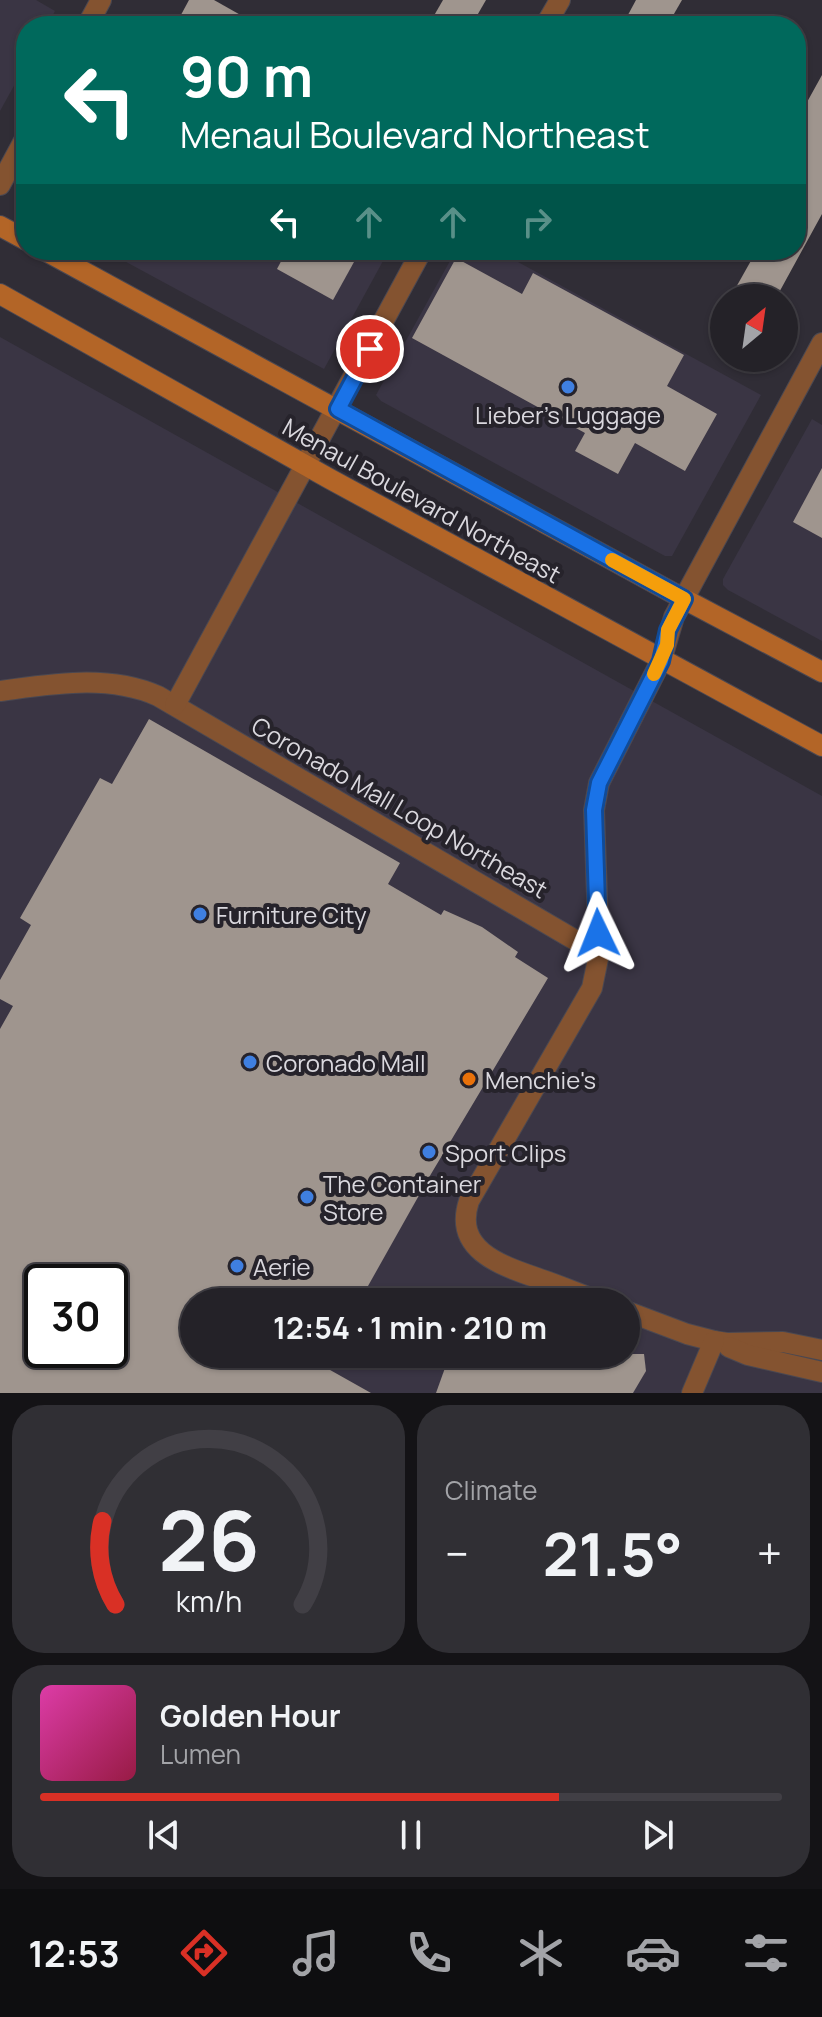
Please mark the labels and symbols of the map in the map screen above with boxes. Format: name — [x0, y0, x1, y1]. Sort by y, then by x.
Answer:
north arrow — [710, 284, 798, 372]
pin — [336, 315, 404, 383]
marker: Lieber's Luggage — [559, 378, 577, 396]
place label: Lieber's Luggage — [475, 398, 661, 431]
street label: Menaul Boulevard Northeast — [277, 410, 567, 590]
street label: Coronado Mall Loop Northeast — [246, 709, 554, 905]
position arrow — [556, 891, 640, 975]
place label: Furniture City — [216, 898, 367, 931]
marker: Furniture City — [191, 905, 209, 923]
place label: Coronado Mall — [266, 1046, 426, 1079]
marker: Coronado Mall — [241, 1053, 259, 1071]
place label: Menchie's — [485, 1063, 596, 1096]
marker: Menchie's — [460, 1070, 478, 1088]
place label: Sport Clips — [445, 1136, 566, 1169]
marker: Sport Clips — [420, 1143, 438, 1161]
place label: The Container Store — [323, 1167, 482, 1228]
marker: The Container Store — [298, 1188, 316, 1206]
place label: Aerie — [253, 1250, 311, 1283]
marker: Aerie — [228, 1257, 246, 1275]
speed limit sign: 30 — [24, 1264, 128, 1368]

